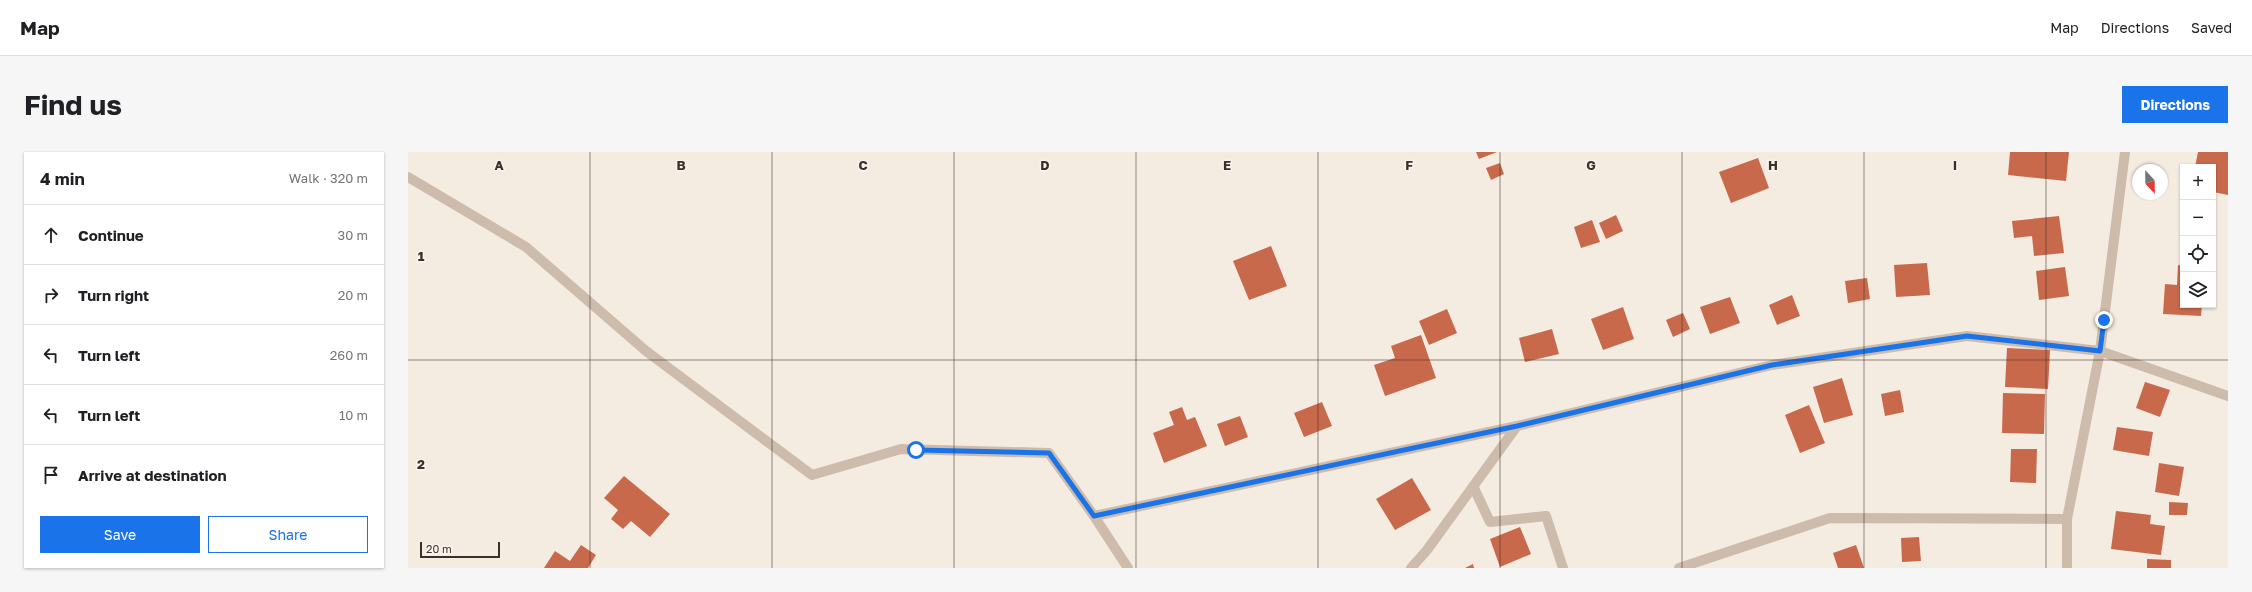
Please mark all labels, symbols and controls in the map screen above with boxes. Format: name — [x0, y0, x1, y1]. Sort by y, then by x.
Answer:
text: Map — [20, 16, 60, 39]
text: Map — [2050, 19, 2079, 36]
text: Directions — [2101, 19, 2169, 36]
text: Saved — [2191, 19, 2232, 36]
button: Directions — [2122, 86, 2228, 123]
text: Find us — [24, 88, 122, 121]
text: A — [494, 157, 504, 173]
text: B — [676, 157, 686, 173]
text: C — [858, 157, 868, 173]
text: D — [1040, 157, 1050, 173]
text: E — [1223, 157, 1231, 173]
text: F — [1405, 157, 1413, 173]
text: G — [1586, 157, 1596, 173]
text: H — [1768, 157, 1778, 173]
text: I — [1953, 157, 1957, 173]
north arrow — [2132, 164, 2168, 200]
map controls — [2180, 164, 2216, 308]
button: + — [2180, 164, 2216, 200]
text: 4 min — [40, 168, 85, 189]
text: Walk · 320 m — [289, 170, 368, 186]
button: − — [2180, 200, 2216, 236]
icon: ahead — [40, 224, 62, 246]
text: Continue — [78, 226, 144, 244]
text: 30 m — [338, 227, 368, 243]
button: locate — [2180, 236, 2216, 272]
text: 1 — [418, 248, 425, 264]
button: layers — [2180, 272, 2216, 308]
icon: right — [40, 284, 62, 306]
text: Turn right — [78, 286, 149, 304]
text: 20 m — [338, 287, 368, 303]
route end — [2095, 311, 2113, 329]
icon: left — [40, 344, 62, 366]
text: Turn left — [78, 346, 140, 364]
text: 260 m — [330, 347, 368, 363]
icon: left — [40, 404, 62, 426]
text: Turn left — [78, 406, 140, 424]
text: 10 m — [339, 407, 368, 423]
route start — [907, 441, 925, 459]
text: 2 — [417, 456, 425, 472]
icon: arrive — [40, 464, 62, 486]
text: Arrive at destination — [78, 466, 227, 484]
button: Save — [40, 516, 200, 553]
button: Share — [208, 516, 368, 553]
scale bar — [420, 540, 500, 559]
text: 20 m — [426, 542, 452, 555]

